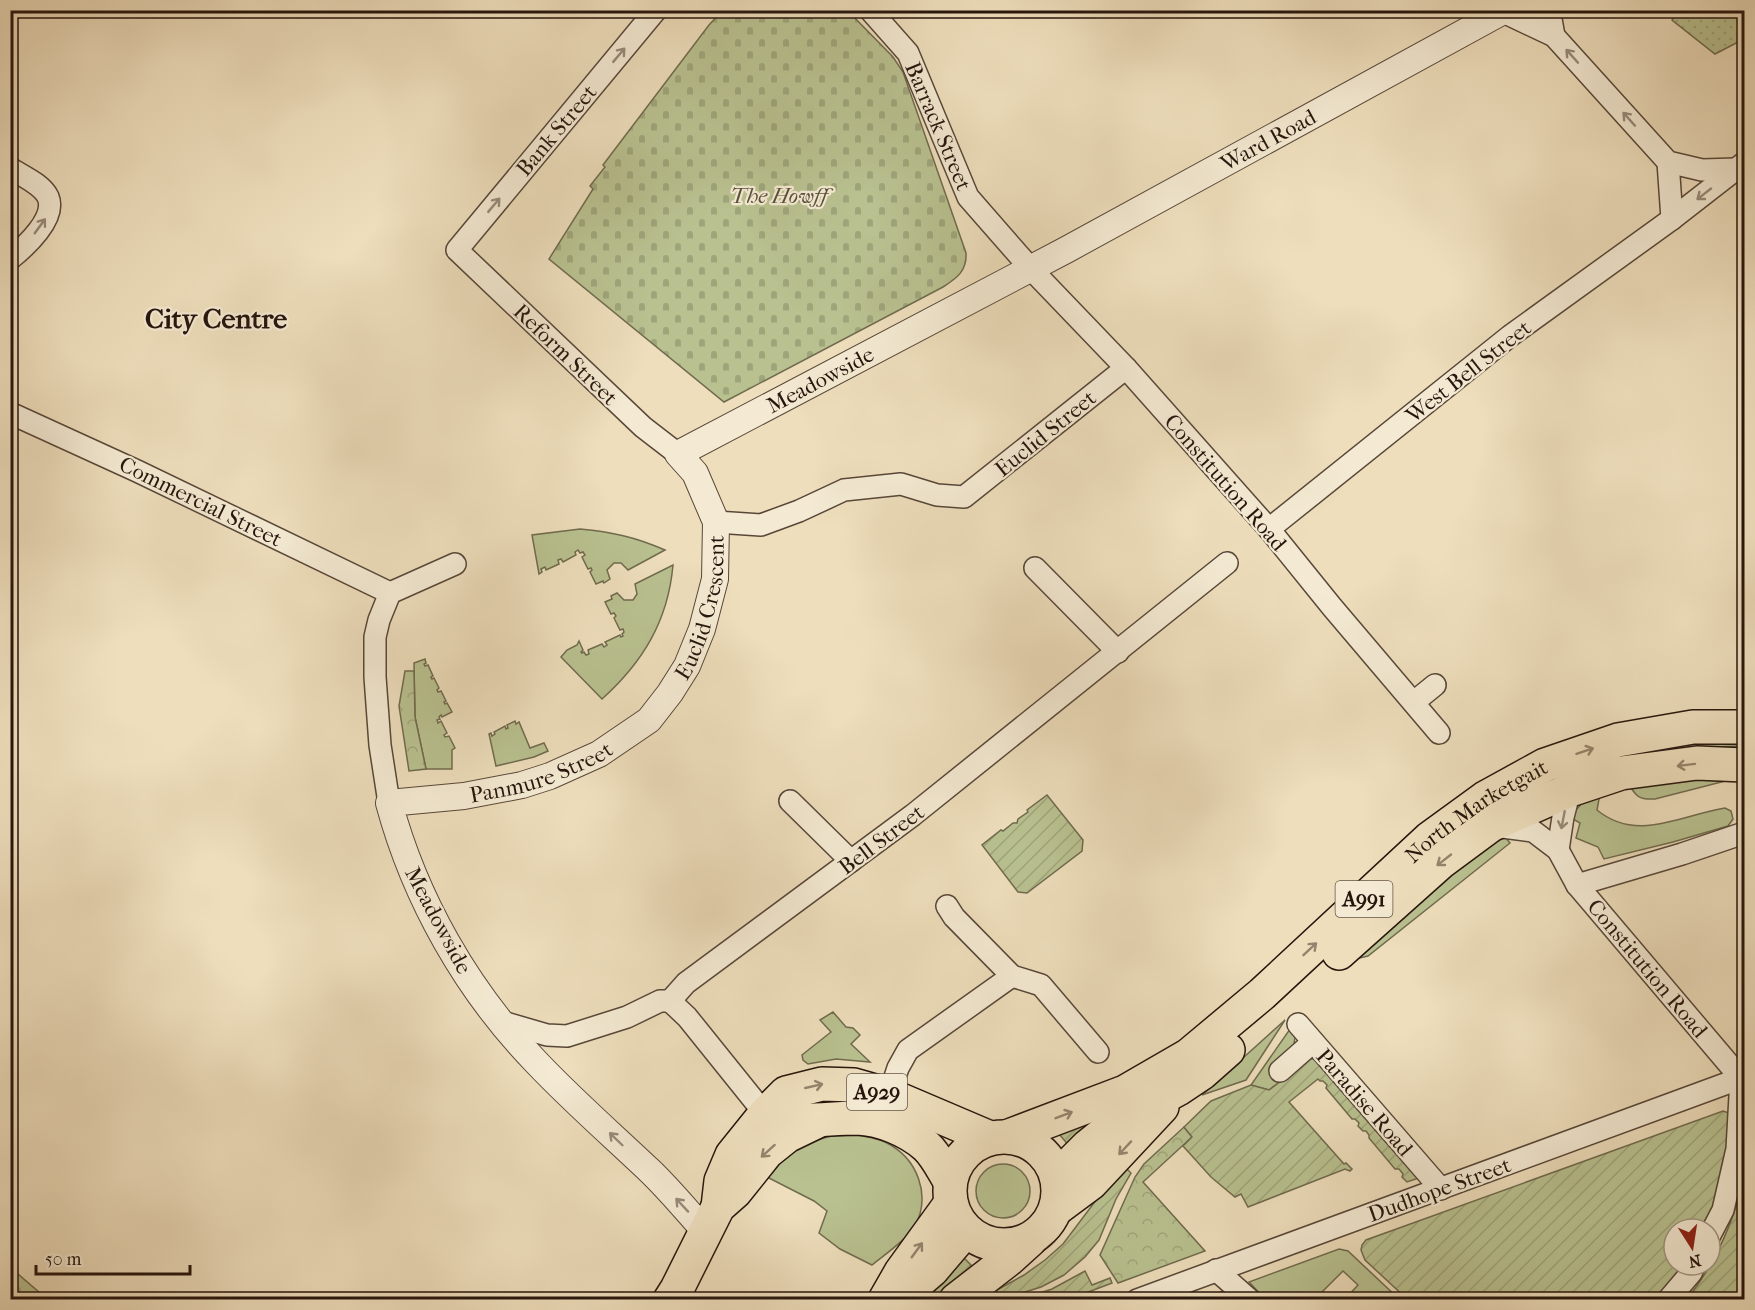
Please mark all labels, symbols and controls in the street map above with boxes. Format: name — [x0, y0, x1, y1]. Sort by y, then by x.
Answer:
one-way arrow — [612, 47, 625, 63]
one-way arrow — [1565, 49, 1579, 64]
street label: Barrack Street — [899, 58, 977, 195]
street label: Bank Street — [511, 80, 603, 182]
street label: Ward Road — [1215, 103, 1322, 178]
one-way arrow — [1622, 112, 1637, 127]
park label: The Howff — [730, 183, 834, 209]
one-way arrow — [1696, 187, 1712, 200]
one-way arrow — [488, 197, 501, 213]
one-way arrow — [34, 219, 47, 235]
street label: Reform Street — [508, 299, 623, 411]
district label: City Centre — [145, 302, 287, 335]
street label: West Bell Street — [1400, 315, 1537, 429]
street label: Meadowside — [763, 341, 879, 419]
street label: Euclid Street — [990, 385, 1102, 482]
street label: Constitution Road — [1159, 409, 1292, 557]
street label: Commercial Street — [115, 451, 286, 553]
street label: Euclid Crescent — [670, 535, 730, 685]
street label: Panmure Street — [468, 737, 618, 809]
one-way arrow — [1575, 745, 1593, 756]
street label: North Marketgait — [1400, 754, 1552, 869]
one-way arrow — [1677, 760, 1697, 771]
street label: Bell Street — [834, 799, 929, 880]
one-way arrow — [1557, 809, 1568, 829]
one-way arrow — [1437, 854, 1453, 866]
street label: Meadowside — [399, 863, 477, 978]
road number: A991 — [1336, 881, 1392, 917]
street label: Constitution Road — [1582, 894, 1713, 1044]
one-way arrow — [1302, 942, 1317, 956]
street label: Paradise Road — [1310, 1044, 1419, 1162]
road number: A929 — [847, 1074, 907, 1110]
one-way arrow — [804, 1080, 823, 1091]
one-way arrow — [1054, 1109, 1073, 1120]
one-way arrow — [609, 1132, 624, 1147]
one-way arrow — [1118, 1141, 1132, 1156]
one-way arrow — [761, 1144, 776, 1158]
street label: Dudhope Street — [1364, 1152, 1514, 1228]
one-way arrow — [675, 1198, 689, 1213]
north arrow — [1662, 1217, 1722, 1277]
scale bar — [36, 1238, 190, 1276]
one-way arrow — [911, 1243, 923, 1259]
text: 50 m — [45, 1249, 82, 1270]
text: N — [1686, 1251, 1703, 1272]

